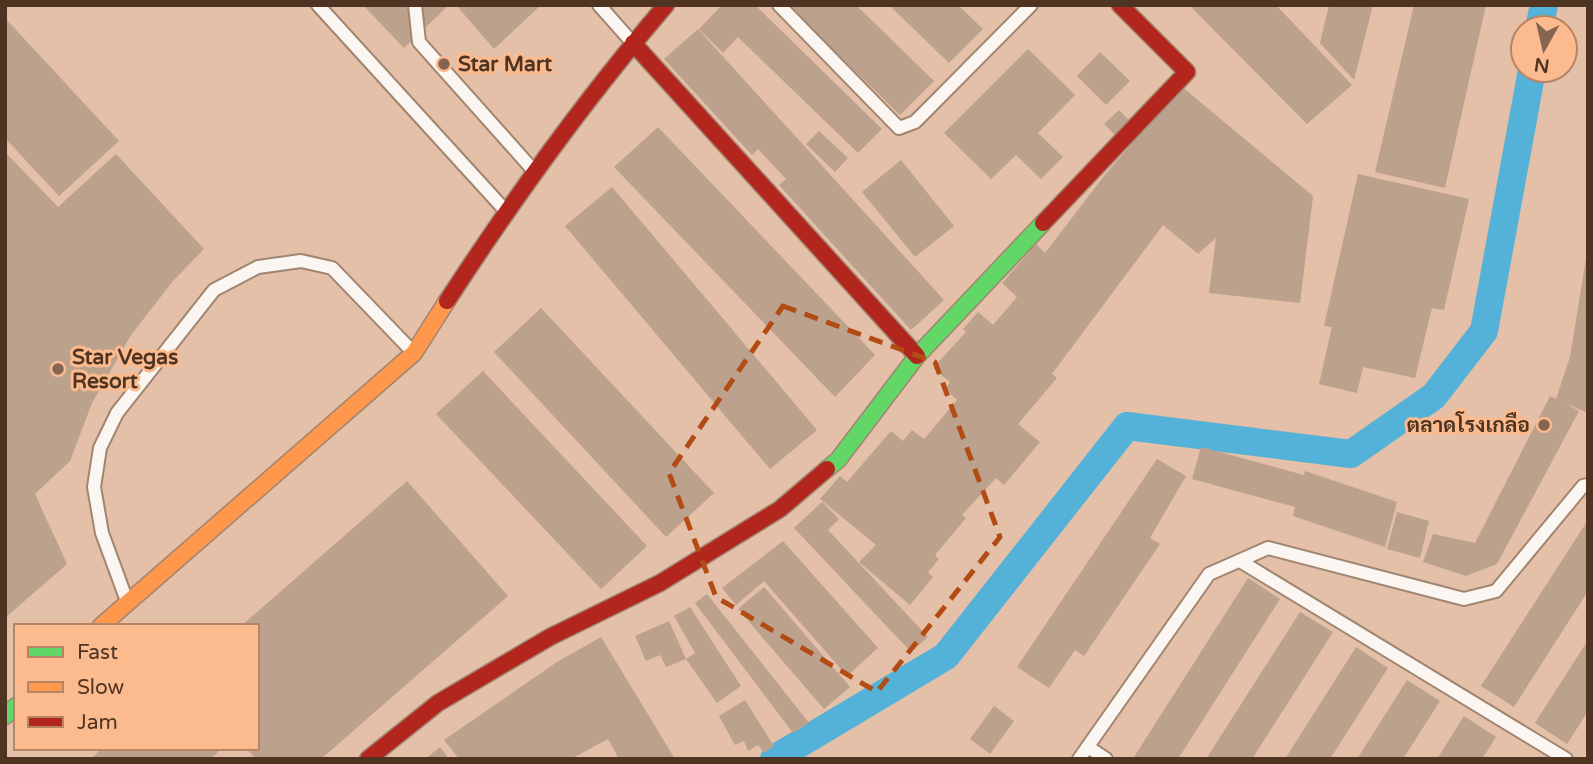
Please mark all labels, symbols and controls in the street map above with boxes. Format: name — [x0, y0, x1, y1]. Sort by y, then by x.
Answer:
north arrow — [1509, 14, 1579, 84]
place label: Star Mart — [458, 52, 552, 77]
text: N — [1533, 53, 1551, 77]
marker: Star Mart — [436, 56, 452, 72]
place label: Star Vegas Resort — [72, 345, 178, 394]
marker: Star Vegas Resort — [50, 361, 66, 377]
place label: ตลาดโรงเกลือ — [1407, 411, 1530, 438]
marker: ตลาดโรงเกลือ — [1536, 417, 1552, 433]
legend — [14, 624, 259, 750]
text: Fast — [77, 640, 118, 665]
text: Slow — [77, 675, 125, 700]
text: Jam — [77, 710, 118, 735]

